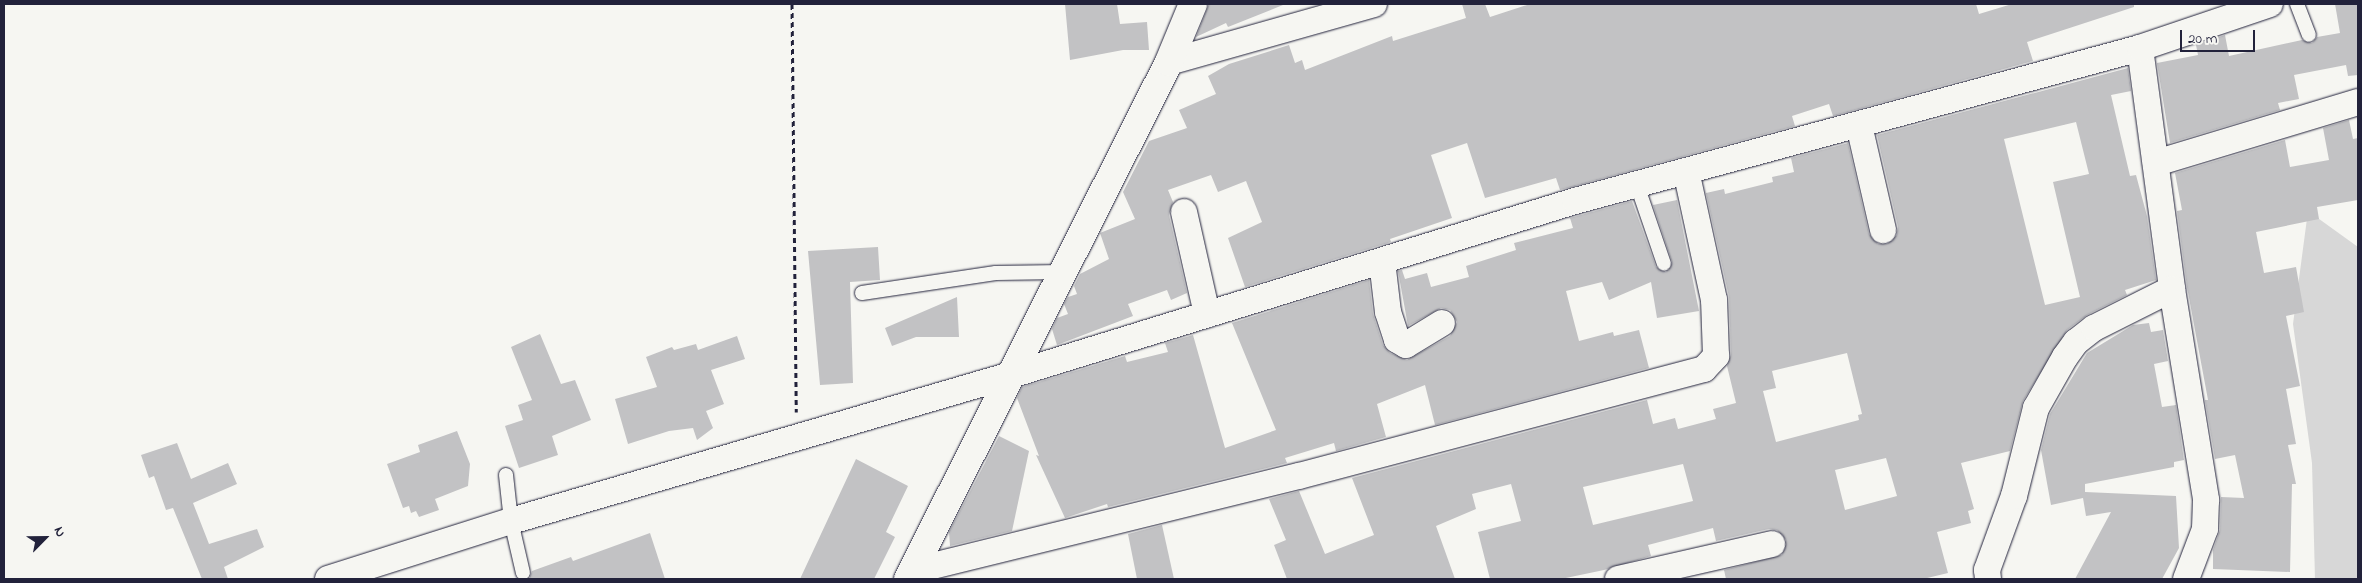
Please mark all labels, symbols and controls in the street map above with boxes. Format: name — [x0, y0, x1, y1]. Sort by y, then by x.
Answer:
scale bar — [2182, 20, 2257, 52]
text: 20 m — [2188, 28, 2217, 50]
north arrow — [20, 513, 70, 563]
text: N — [48, 523, 71, 540]

